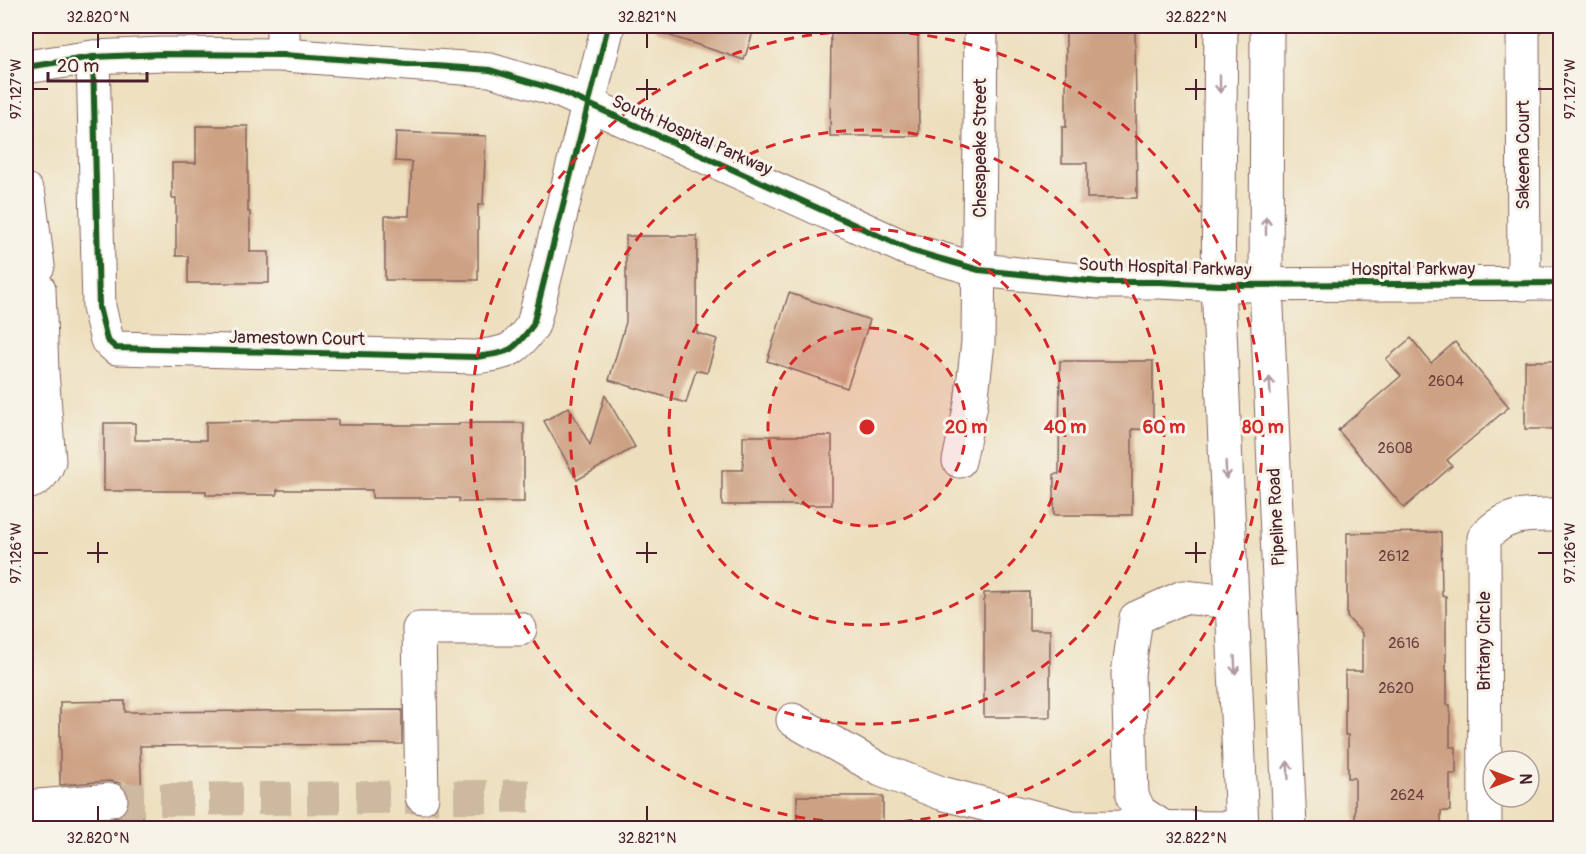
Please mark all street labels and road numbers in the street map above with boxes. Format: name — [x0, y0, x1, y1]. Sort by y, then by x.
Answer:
street label: Chesapeake Street — [969, 77, 992, 218]
street label: South Hospital Parkway — [608, 90, 776, 181]
street label: Sakeena Court — [1512, 99, 1535, 210]
street label: South Hospital Parkway — [1078, 253, 1252, 282]
street label: Hospital Parkway — [1351, 258, 1475, 281]
street label: Jamestown Court — [229, 326, 366, 351]
street label: Pipeline Road — [1262, 467, 1291, 567]
street label: Britany Circle — [1473, 591, 1496, 691]

